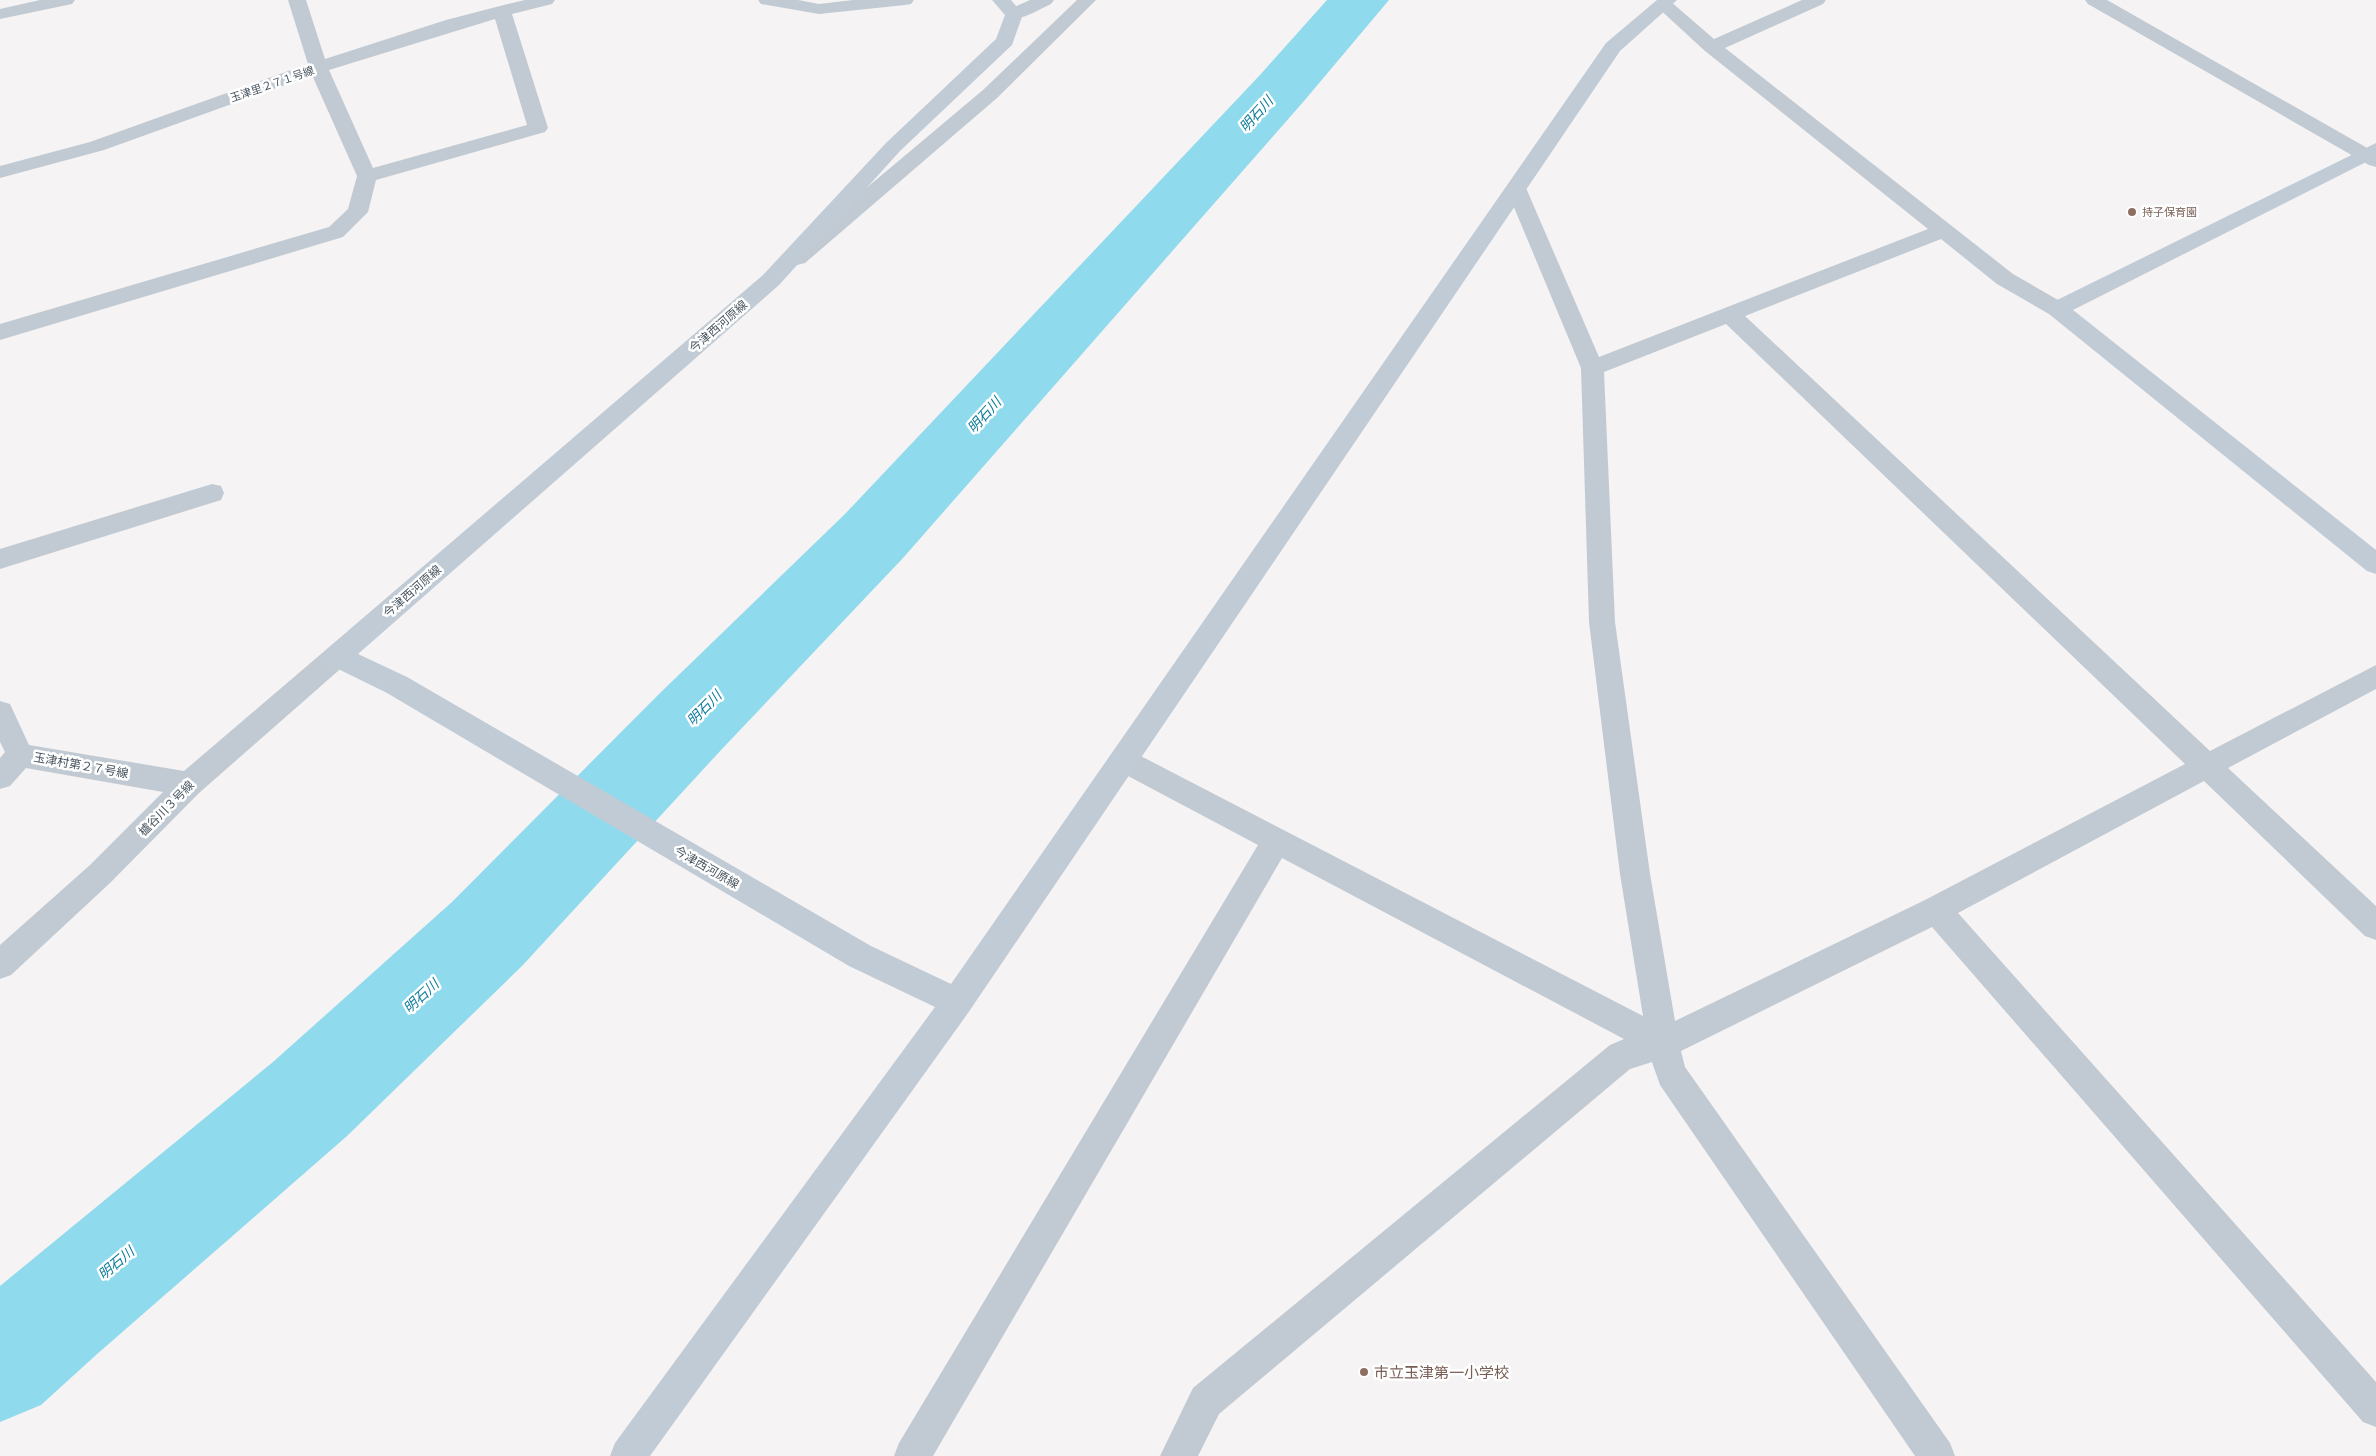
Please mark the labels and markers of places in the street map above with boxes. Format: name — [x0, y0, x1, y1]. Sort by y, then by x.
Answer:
place label: 持子保育園 — [2142, 204, 2197, 220]
marker: 持子保育園 — [2126, 206, 2138, 218]
place label: 市立玉津第一小学校 — [1374, 1362, 1509, 1383]
marker: 市立玉津第一小学校 — [1358, 1366, 1370, 1378]

